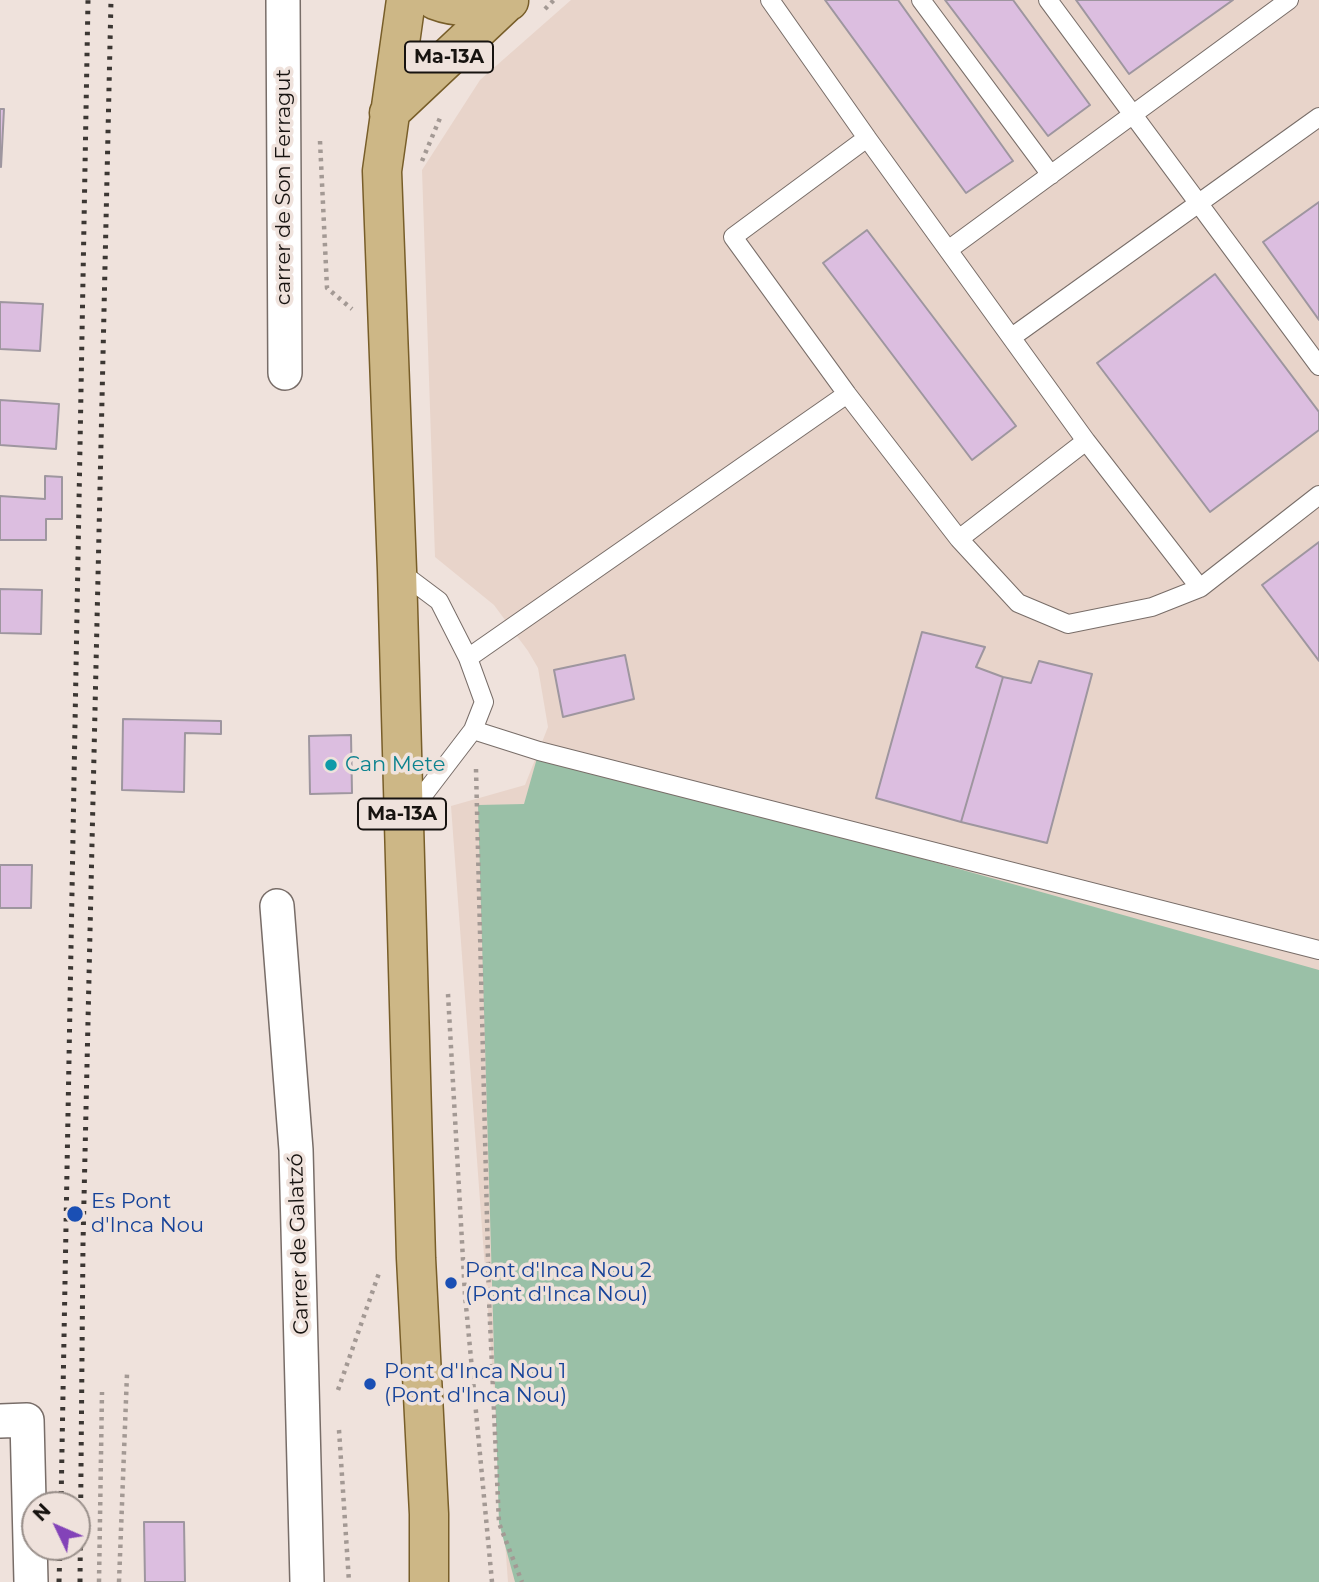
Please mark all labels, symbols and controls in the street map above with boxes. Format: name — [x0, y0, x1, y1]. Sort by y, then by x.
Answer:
road number: Ma-13A — [405, 41, 493, 72]
street label: carrer de Son Ferragut — [271, 69, 297, 305]
place label: Can Mete — [345, 752, 445, 778]
marker: Can Mete — [323, 757, 339, 773]
road number: Ma-13A — [358, 799, 446, 830]
street label: Carrer de Galatzó — [283, 1153, 315, 1335]
place label: Es Pont d'Inca Nou — [91, 1189, 204, 1239]
marker: Es Pont d'Inca Nou — [65, 1204, 85, 1224]
place label: Pont d'Inca Nou 2 (Pont d'Inca Nou) — [465, 1258, 652, 1308]
marker: Pont d'Inca Nou 2 (Pont d'Inca Nou) — [443, 1275, 459, 1291]
place label: Pont d'Inca Nou 1 (Pont d'Inca Nou) — [384, 1359, 567, 1409]
marker: Pont d'Inca Nou 1 (Pont d'Inca Nou) — [362, 1376, 378, 1392]
north arrow — [21, 1491, 91, 1561]
text: N — [28, 1499, 56, 1526]

